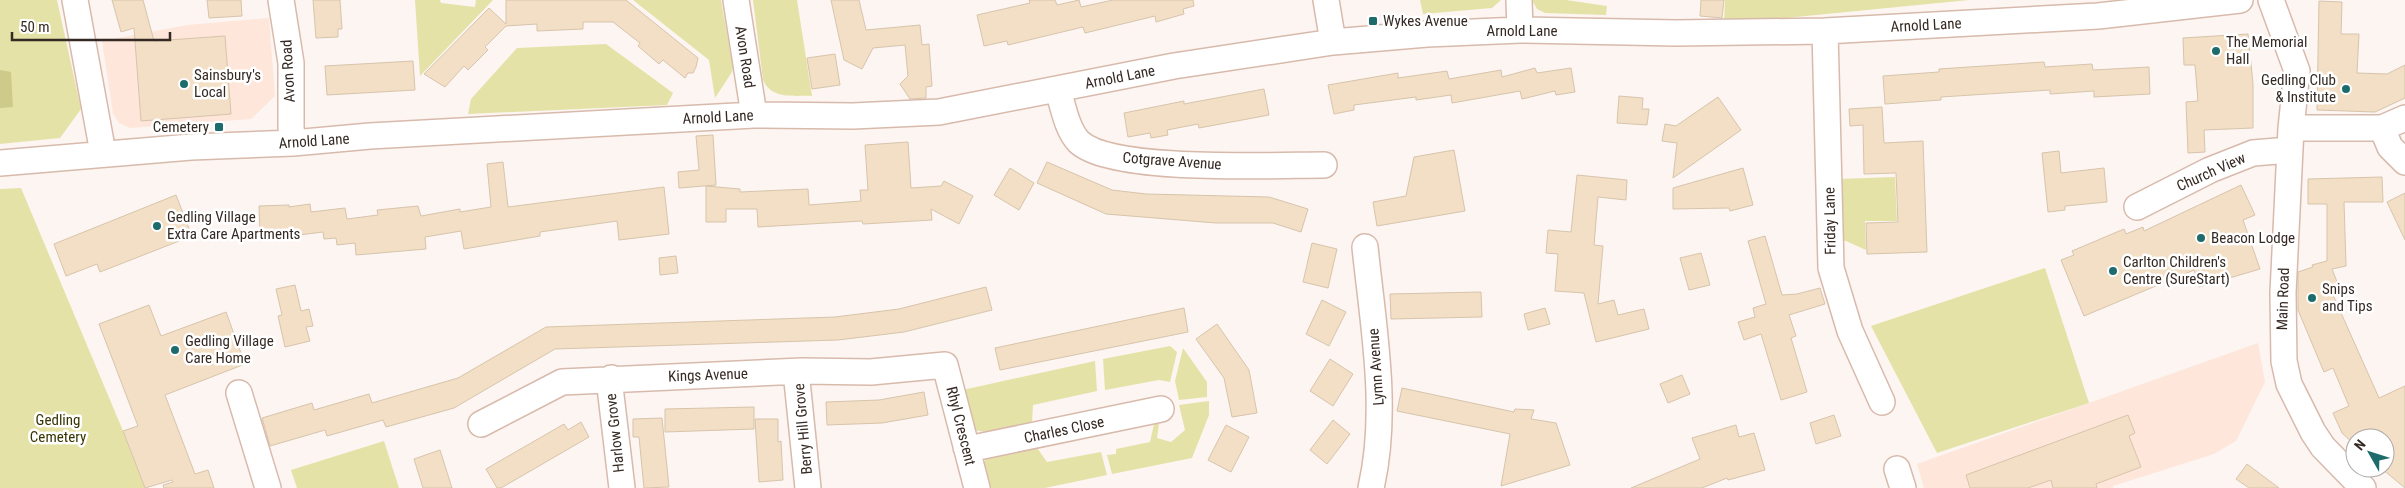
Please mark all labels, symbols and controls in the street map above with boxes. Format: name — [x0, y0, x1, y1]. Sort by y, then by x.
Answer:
scale bar — [12, 10, 170, 42]
place label: Wykes Avenue — [1383, 12, 1468, 30]
street label: Arnold Lane — [1890, 14, 1962, 36]
marker: Wykes Avenue — [1367, 15, 1379, 27]
text: 50 m — [20, 18, 50, 36]
street label: Arnold Lane — [1487, 22, 1557, 40]
street label: Avon Road — [731, 25, 759, 89]
place label: The Memorial Hall — [2226, 33, 2307, 68]
street label: Avon Road — [277, 39, 299, 103]
marker: The Memorial Hall — [2210, 45, 2222, 57]
street label: Arnold Lane — [1083, 61, 1157, 93]
place label: Sainsbury's Local — [194, 66, 261, 101]
place label: Gedling Club & Institute — [2261, 71, 2336, 106]
marker: Sainsbury's Local — [178, 78, 190, 90]
marker: Gedling Club & Institute — [2340, 83, 2352, 95]
street label: Arnold Lane — [682, 106, 754, 128]
place label: Cemetery — [153, 118, 209, 136]
marker: Cemetery — [213, 121, 225, 133]
street label: Arnold Lane — [278, 130, 350, 152]
street label: Cotgrave Avenue — [1122, 149, 1222, 173]
street label: Church View — [2174, 149, 2249, 195]
street label: Friday Lane — [1820, 187, 1840, 255]
place label: Gedling Village Extra Care Apartments — [167, 208, 301, 243]
marker: Gedling Village Extra Care Apartments — [151, 220, 163, 232]
place label: Beacon Lodge — [2211, 229, 2295, 247]
marker: Beacon Lodge — [2195, 232, 2207, 244]
place label: Carlton Children's Centre (SureStart) — [2123, 253, 2230, 288]
marker: Carlton Children's Centre (SureStart) — [2107, 265, 2119, 277]
street label: Main Road — [2273, 267, 2293, 331]
place label: Snips and Tips — [2322, 280, 2373, 315]
marker: Snips and Tips — [2306, 292, 2318, 304]
street label: Lymn Avenue — [1364, 328, 1388, 406]
place label: Gedling Village Care Home — [185, 332, 274, 367]
marker: Gedling Village Care Home — [169, 344, 181, 356]
street label: Kings Avenue — [668, 365, 748, 385]
street label: Berry Hill Grove — [790, 383, 816, 475]
street label: Rhyl Crescent — [942, 385, 980, 467]
street label: Harlow Grove — [602, 393, 628, 473]
park label: Gedling Cemetery — [30, 411, 86, 446]
street label: Charles Close — [1022, 413, 1106, 447]
north arrow — [2345, 428, 2395, 478]
text: N — [2351, 436, 2369, 453]

